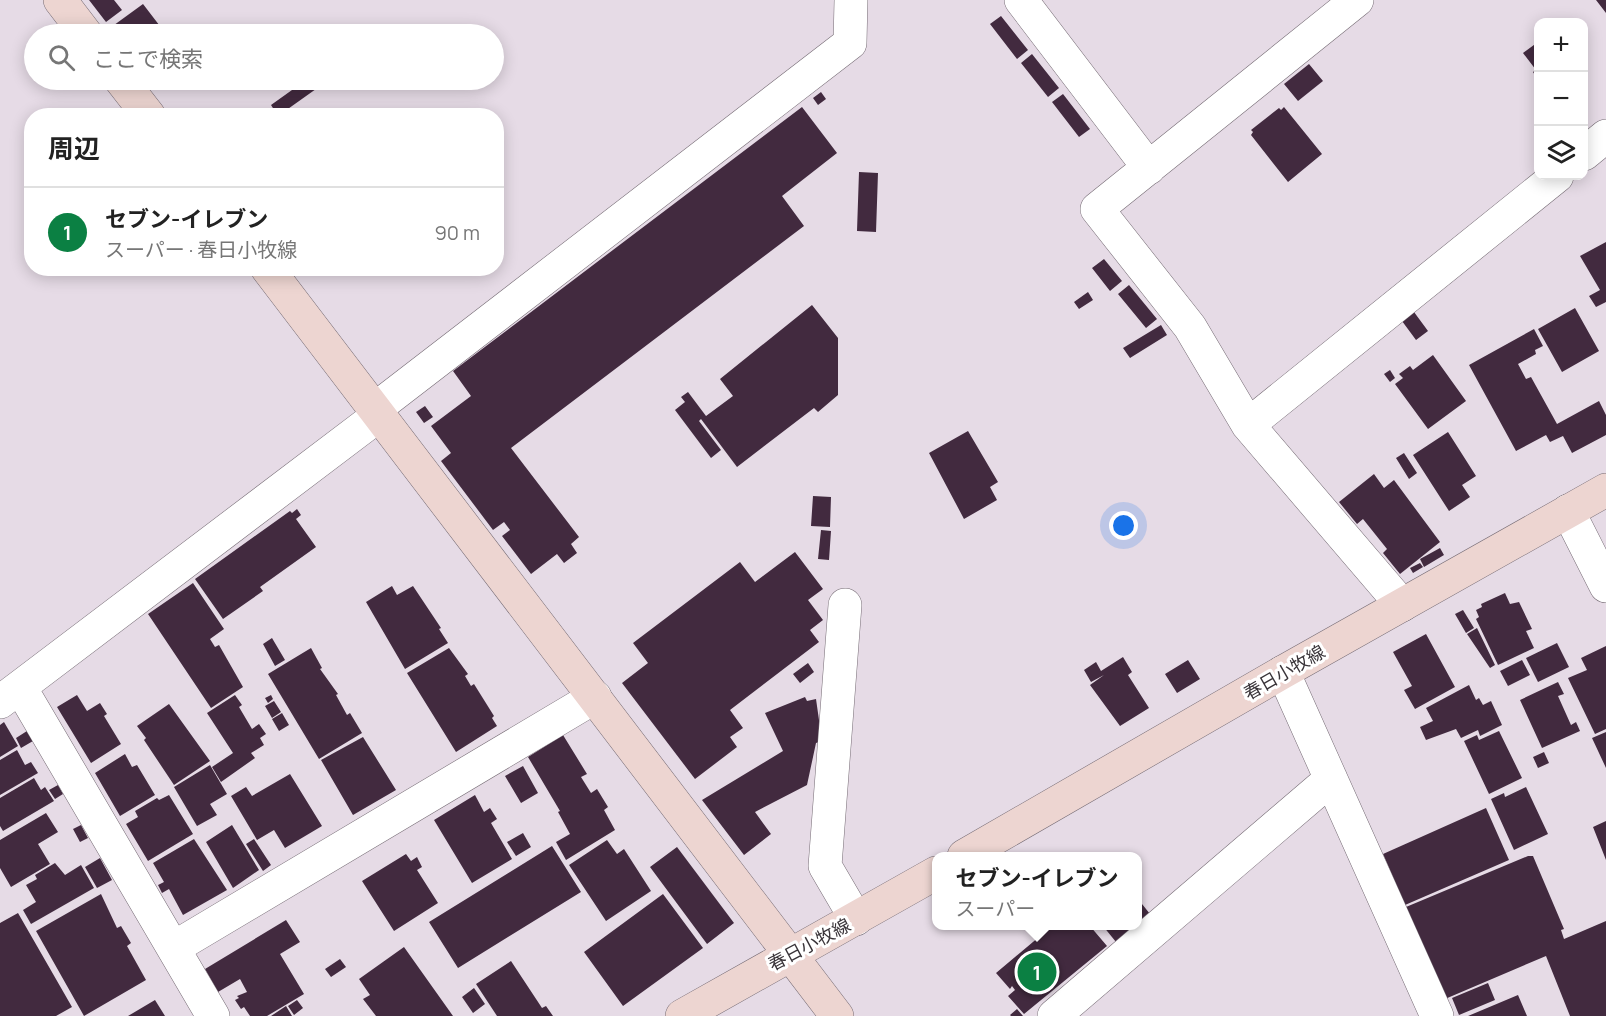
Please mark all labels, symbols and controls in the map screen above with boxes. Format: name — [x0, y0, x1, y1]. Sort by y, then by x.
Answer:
map controls — [1534, 18, 1588, 180]
button: + — [1534, 18, 1588, 72]
search box — [24, 24, 504, 90]
icon: search — [45, 41, 78, 74]
text: ここで検索 — [93, 44, 203, 74]
button: − — [1534, 72, 1588, 126]
button: layers — [1534, 126, 1588, 180]
text: 周辺 — [48, 130, 100, 166]
text: セブン-イレブン — [105, 204, 268, 234]
text: 1 — [63, 219, 72, 246]
text: 90 m — [434, 219, 480, 246]
text: スーパー · 春日小牧線 — [105, 236, 297, 263]
your location — [1109, 511, 1138, 540]
street label: 春日小牧線 — [1239, 639, 1329, 705]
popup — [932, 852, 1142, 930]
text: セブン-イレブン — [955, 863, 1119, 893]
text: スーパー — [955, 895, 1035, 922]
street label: 春日小牧線 — [764, 912, 854, 976]
pin: 1 — [1018, 950, 1056, 994]

